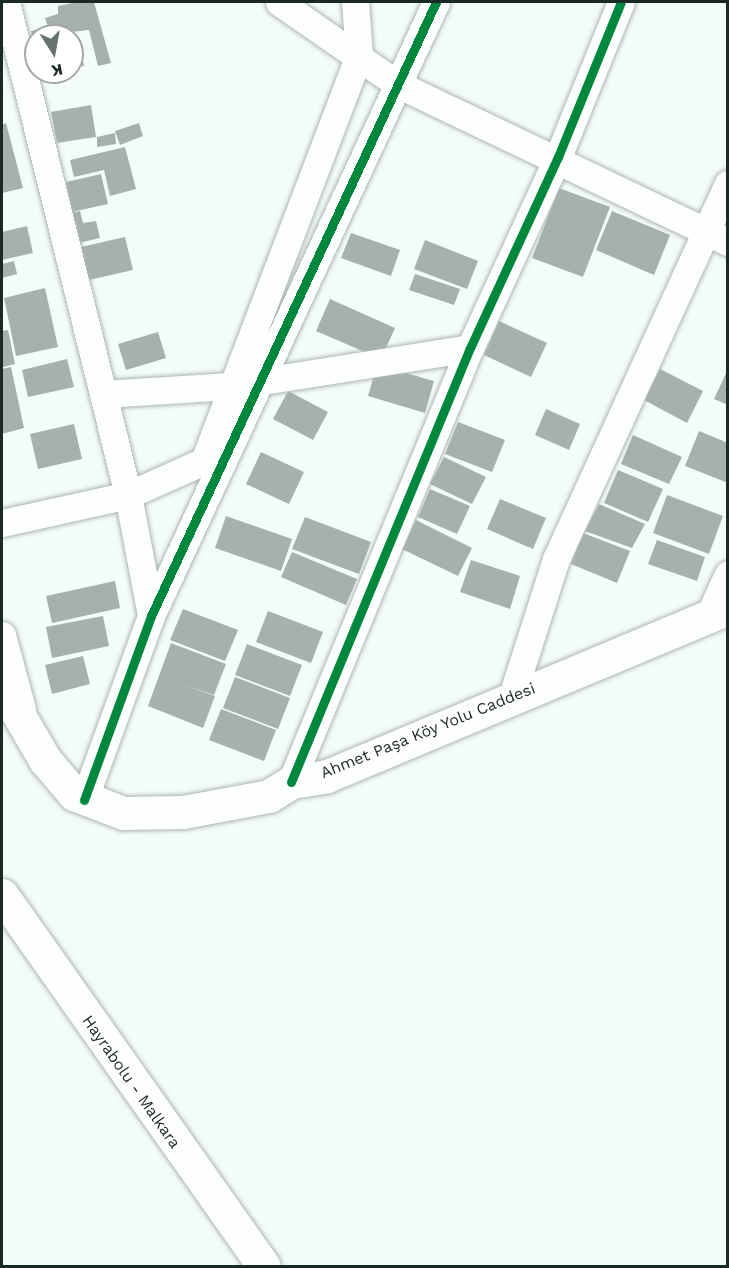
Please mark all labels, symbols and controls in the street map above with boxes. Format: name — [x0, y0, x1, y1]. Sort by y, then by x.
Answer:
north arrow — [24, 24, 84, 84]
text: K — [50, 60, 64, 81]
street label: Ahmet Paşa Köy Yolu Caddesi — [317, 679, 539, 783]
street label: Hayrabolu - Malkara — [78, 1012, 184, 1152]

